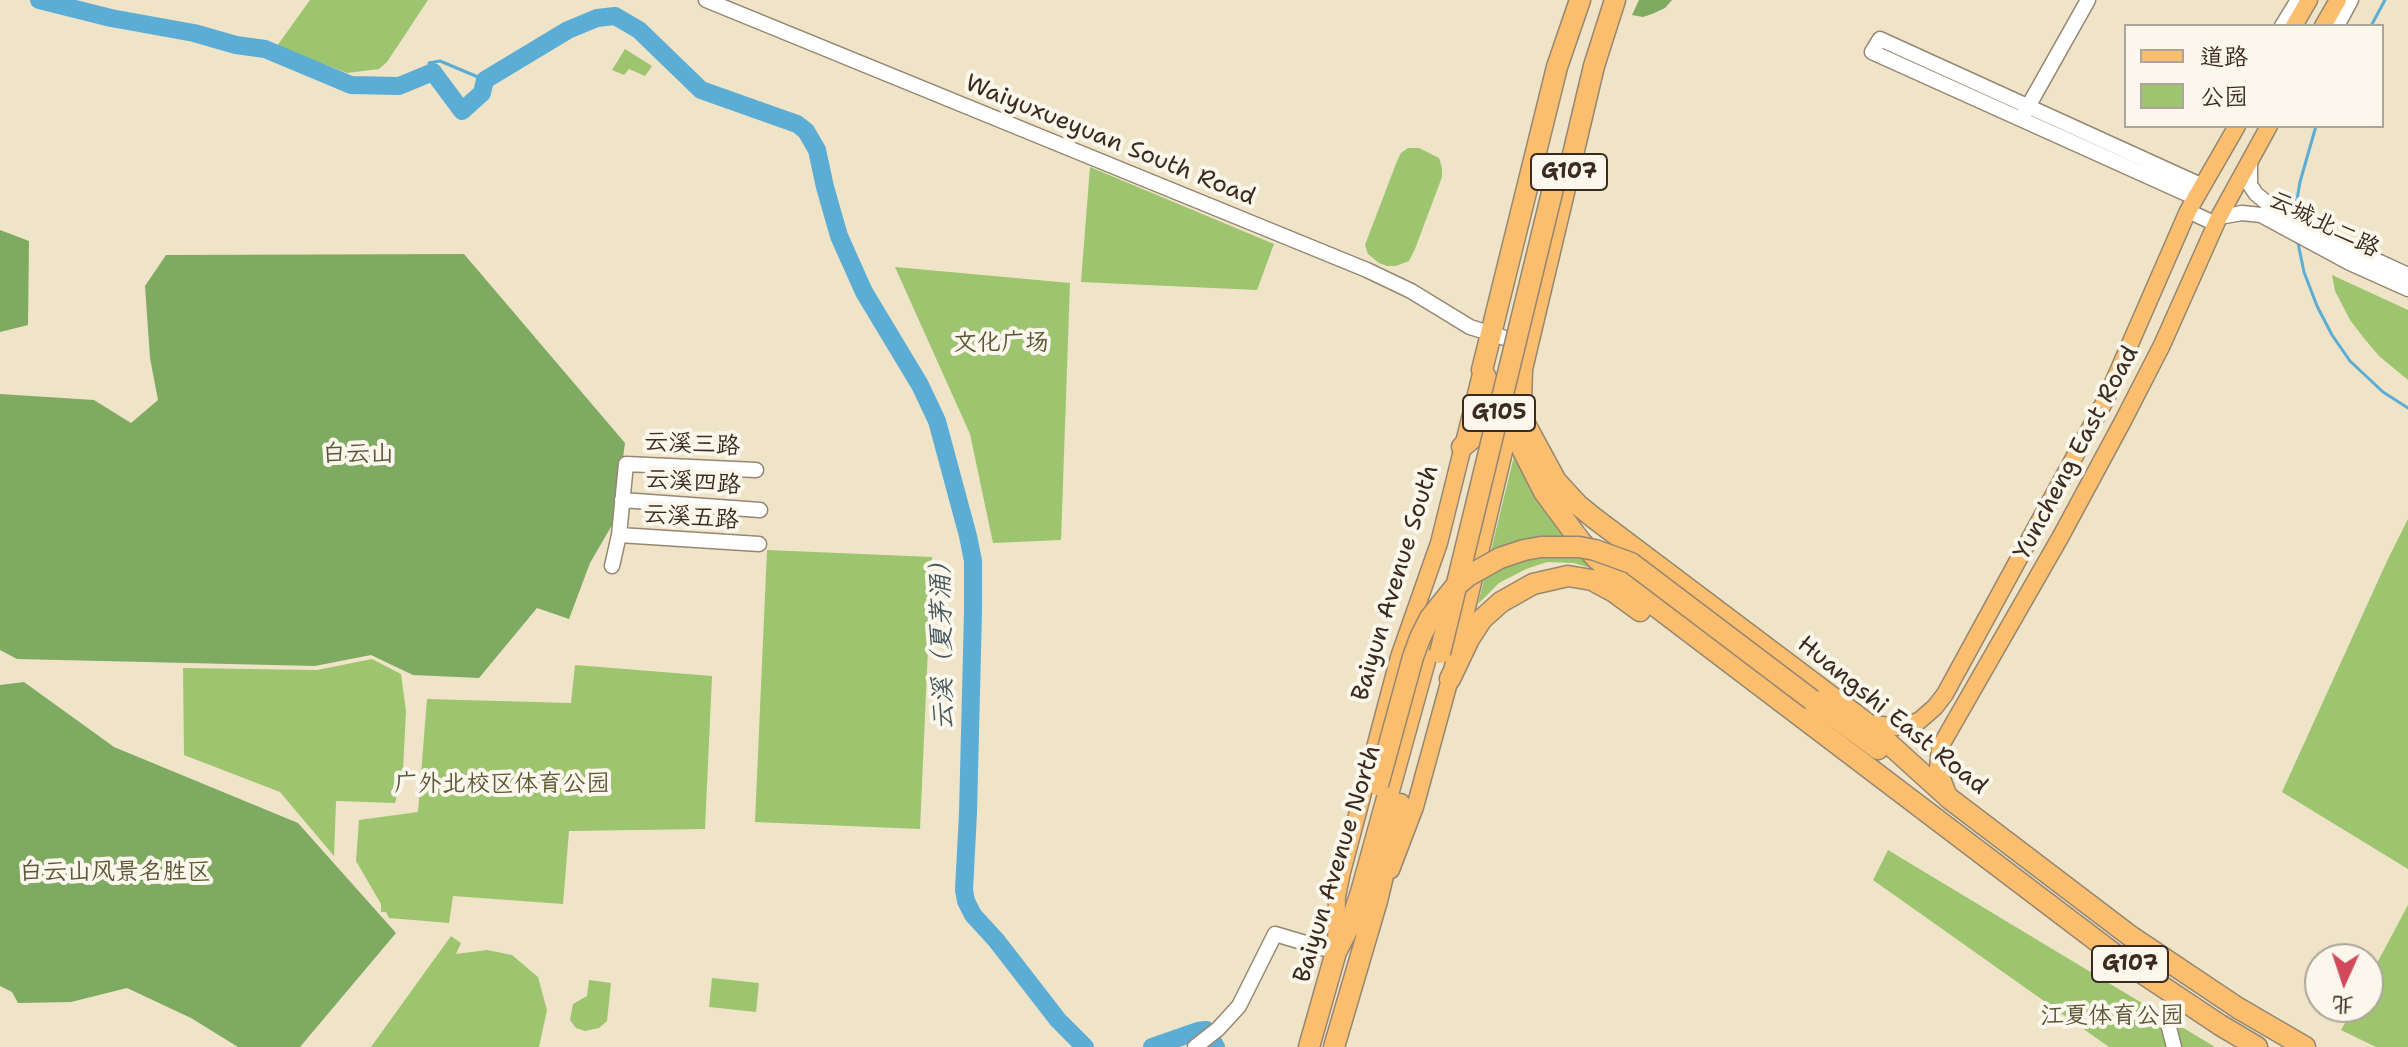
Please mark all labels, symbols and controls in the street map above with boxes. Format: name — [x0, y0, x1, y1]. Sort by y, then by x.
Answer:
legend — [2124, 24, 2384, 128]
text: 道路 — [2200, 41, 2248, 73]
street label: Waiyuxueyuan South Road — [961, 69, 1259, 213]
text: 公园 — [2200, 81, 2248, 113]
road number: G107 — [1531, 154, 1607, 190]
street label: 云城北二路 — [2264, 186, 2384, 264]
park label: 文化广场 — [953, 330, 1049, 358]
street label: Yuncheng East Road — [2008, 341, 2146, 565]
road number: G105 — [1463, 395, 1535, 431]
street label: 云溪三路 — [643, 428, 741, 462]
park label: 白云山 — [322, 441, 394, 469]
street label: Baiyun Avenue South — [1346, 462, 1446, 704]
street label: 云溪四路 — [644, 465, 742, 501]
street label: 云溪五路 — [642, 500, 740, 536]
water label: 云溪（夏茅涌） — [926, 548, 960, 730]
street label: Huangshi East Road — [1791, 631, 1993, 801]
street label: Baiyun Avenue North — [1288, 742, 1388, 986]
park label: 广外北校区体育公园 — [394, 771, 610, 799]
park label: 白云山风景名胜区 — [19, 859, 211, 887]
north arrow — [2304, 943, 2384, 1023]
road number: G107 — [2092, 946, 2168, 982]
text: 北 — [2331, 990, 2355, 1021]
park label: 江夏体育公园 — [2040, 1003, 2184, 1031]

